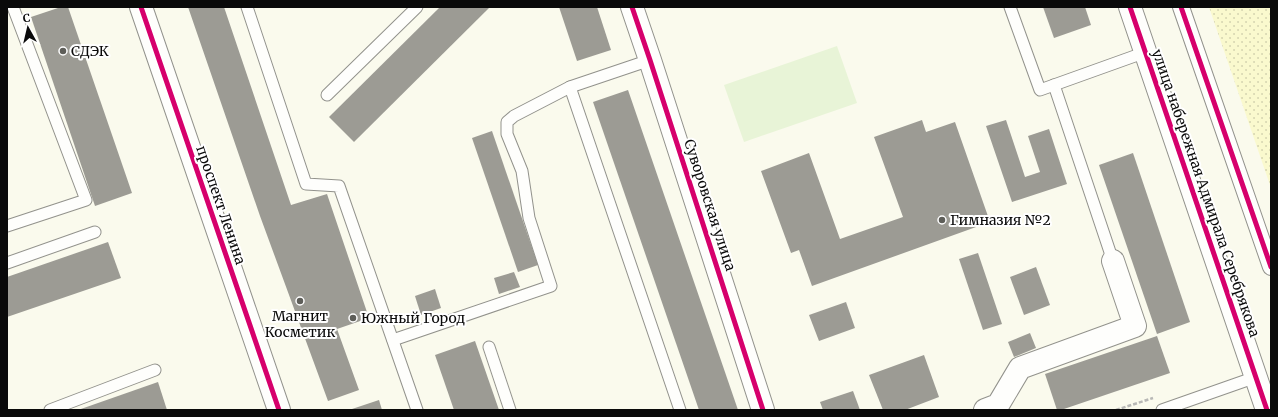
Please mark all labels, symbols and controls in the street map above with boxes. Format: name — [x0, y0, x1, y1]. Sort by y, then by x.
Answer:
north arrow — [8, 8, 48, 48]
text: С — [22, 11, 31, 26]
place label: СДЭК — [71, 42, 109, 60]
marker: СДЭК — [58, 46, 68, 56]
street label: улица набережная Адмирала Серебрякова — [1148, 47, 1264, 340]
street label: Суворовская улица — [680, 137, 740, 274]
street label: проспект Ленина — [192, 143, 250, 267]
place label: Гимназия №2 — [950, 211, 1051, 229]
marker: Гимназия №2 — [937, 215, 947, 225]
marker: Магнит Косметик — [295, 296, 305, 306]
place label: Магнит Косметик — [265, 307, 335, 341]
place label: Южный Город — [361, 309, 465, 327]
marker: Южный Город — [348, 313, 358, 323]

